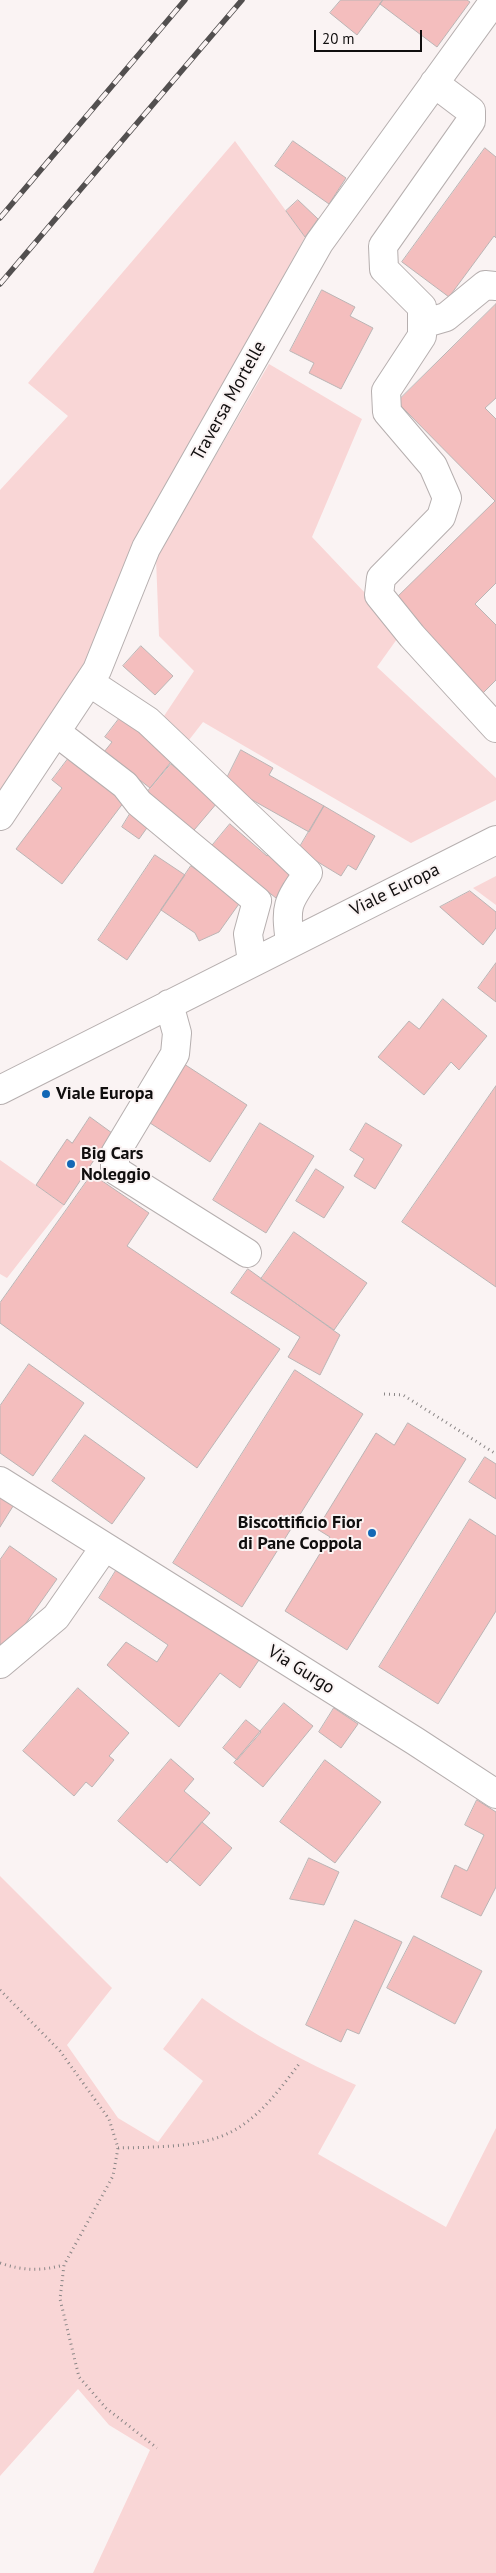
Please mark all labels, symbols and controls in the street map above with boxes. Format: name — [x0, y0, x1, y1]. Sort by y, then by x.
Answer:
scale bar — [316, 20, 424, 52]
text: 20 m — [322, 29, 355, 48]
street label: Traversa Mortelle — [187, 337, 271, 465]
street label: Viale Europa — [347, 859, 443, 921]
place label: Viale Europa — [56, 1083, 153, 1105]
marker: Viale Europa — [40, 1088, 52, 1100]
place label: Big Cars Noleggio — [81, 1143, 151, 1186]
marker: Big Cars Noleggio — [65, 1158, 77, 1170]
place label: Biscottificio Fior di Pane Coppola — [238, 1512, 362, 1555]
marker: Biscottificio Fior di Pane Coppola — [366, 1527, 378, 1539]
street label: Via Gurgo — [264, 1641, 338, 1699]

